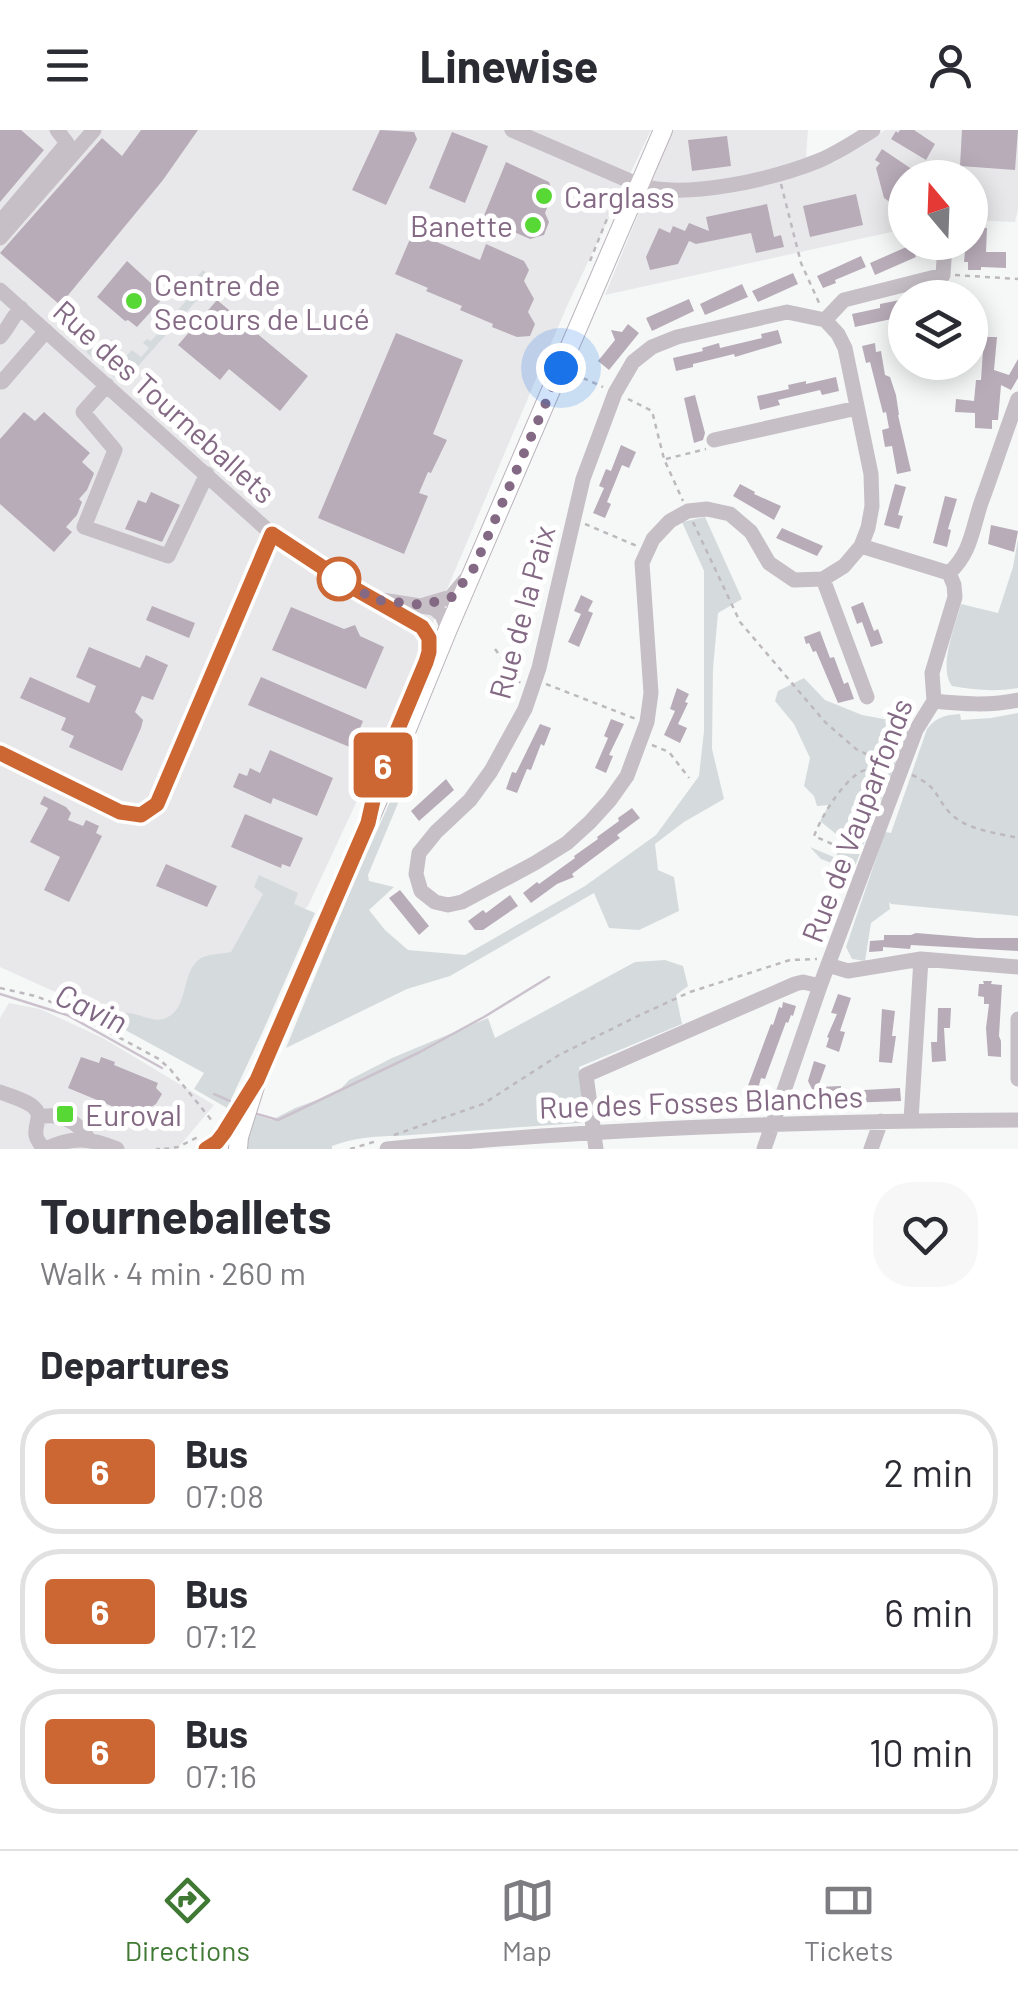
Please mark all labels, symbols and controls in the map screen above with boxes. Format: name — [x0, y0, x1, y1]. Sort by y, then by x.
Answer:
icon: menu — [40, 38, 95, 93]
text: Linewise — [420, 38, 598, 92]
icon: person — [923, 38, 978, 93]
north arrow — [888, 160, 988, 260]
map controls — [888, 160, 988, 380]
place label: Carglass — [564, 178, 675, 214]
marker: Carglass — [533, 185, 555, 207]
place label: Banette — [410, 207, 513, 243]
marker: Banette — [522, 214, 544, 236]
place label: Centre de Secours de Lucé — [154, 266, 370, 336]
button: layers — [888, 280, 988, 380]
marker: Centre de Secours de Lucé — [123, 290, 145, 312]
street label: Rue des Tourneballets — [47, 292, 283, 510]
your location — [536, 343, 586, 393]
street label: Rue de la Paix — [481, 521, 561, 703]
unlabelled marker — [318, 558, 360, 600]
street label: Rue de Vauparfonds — [793, 693, 919, 947]
line badge: 6 — [350, 732, 416, 798]
text: 6 — [374, 744, 392, 786]
water label: Cavin — [50, 974, 134, 1040]
street label: Rue des Fosses Blanches — [538, 1077, 864, 1125]
place label: Euroval — [85, 1096, 182, 1132]
marker: Euroval — [54, 1103, 76, 1125]
button: heart — [873, 1182, 978, 1287]
text: Tourneballets — [40, 1186, 332, 1244]
text: Walk · 4 min · 260 m — [40, 1253, 306, 1291]
text: Departures — [40, 1341, 229, 1387]
text: Bus — [185, 1430, 248, 1476]
text: 2 min — [883, 1449, 973, 1495]
text: 6 — [91, 1450, 109, 1492]
text: 07:08 — [185, 1476, 264, 1514]
text: Bus — [185, 1570, 248, 1616]
text: 6 min — [884, 1589, 973, 1635]
text: 6 — [91, 1590, 109, 1632]
text: 07:12 — [185, 1616, 257, 1654]
text: Bus — [185, 1710, 248, 1756]
text: 10 min — [869, 1729, 973, 1775]
text: 6 — [91, 1730, 109, 1772]
text: 07:16 — [185, 1756, 257, 1794]
tab: Directions — [125, 1873, 250, 1967]
tab: Map — [500, 1873, 555, 1967]
tab: Tickets — [804, 1873, 893, 1967]

